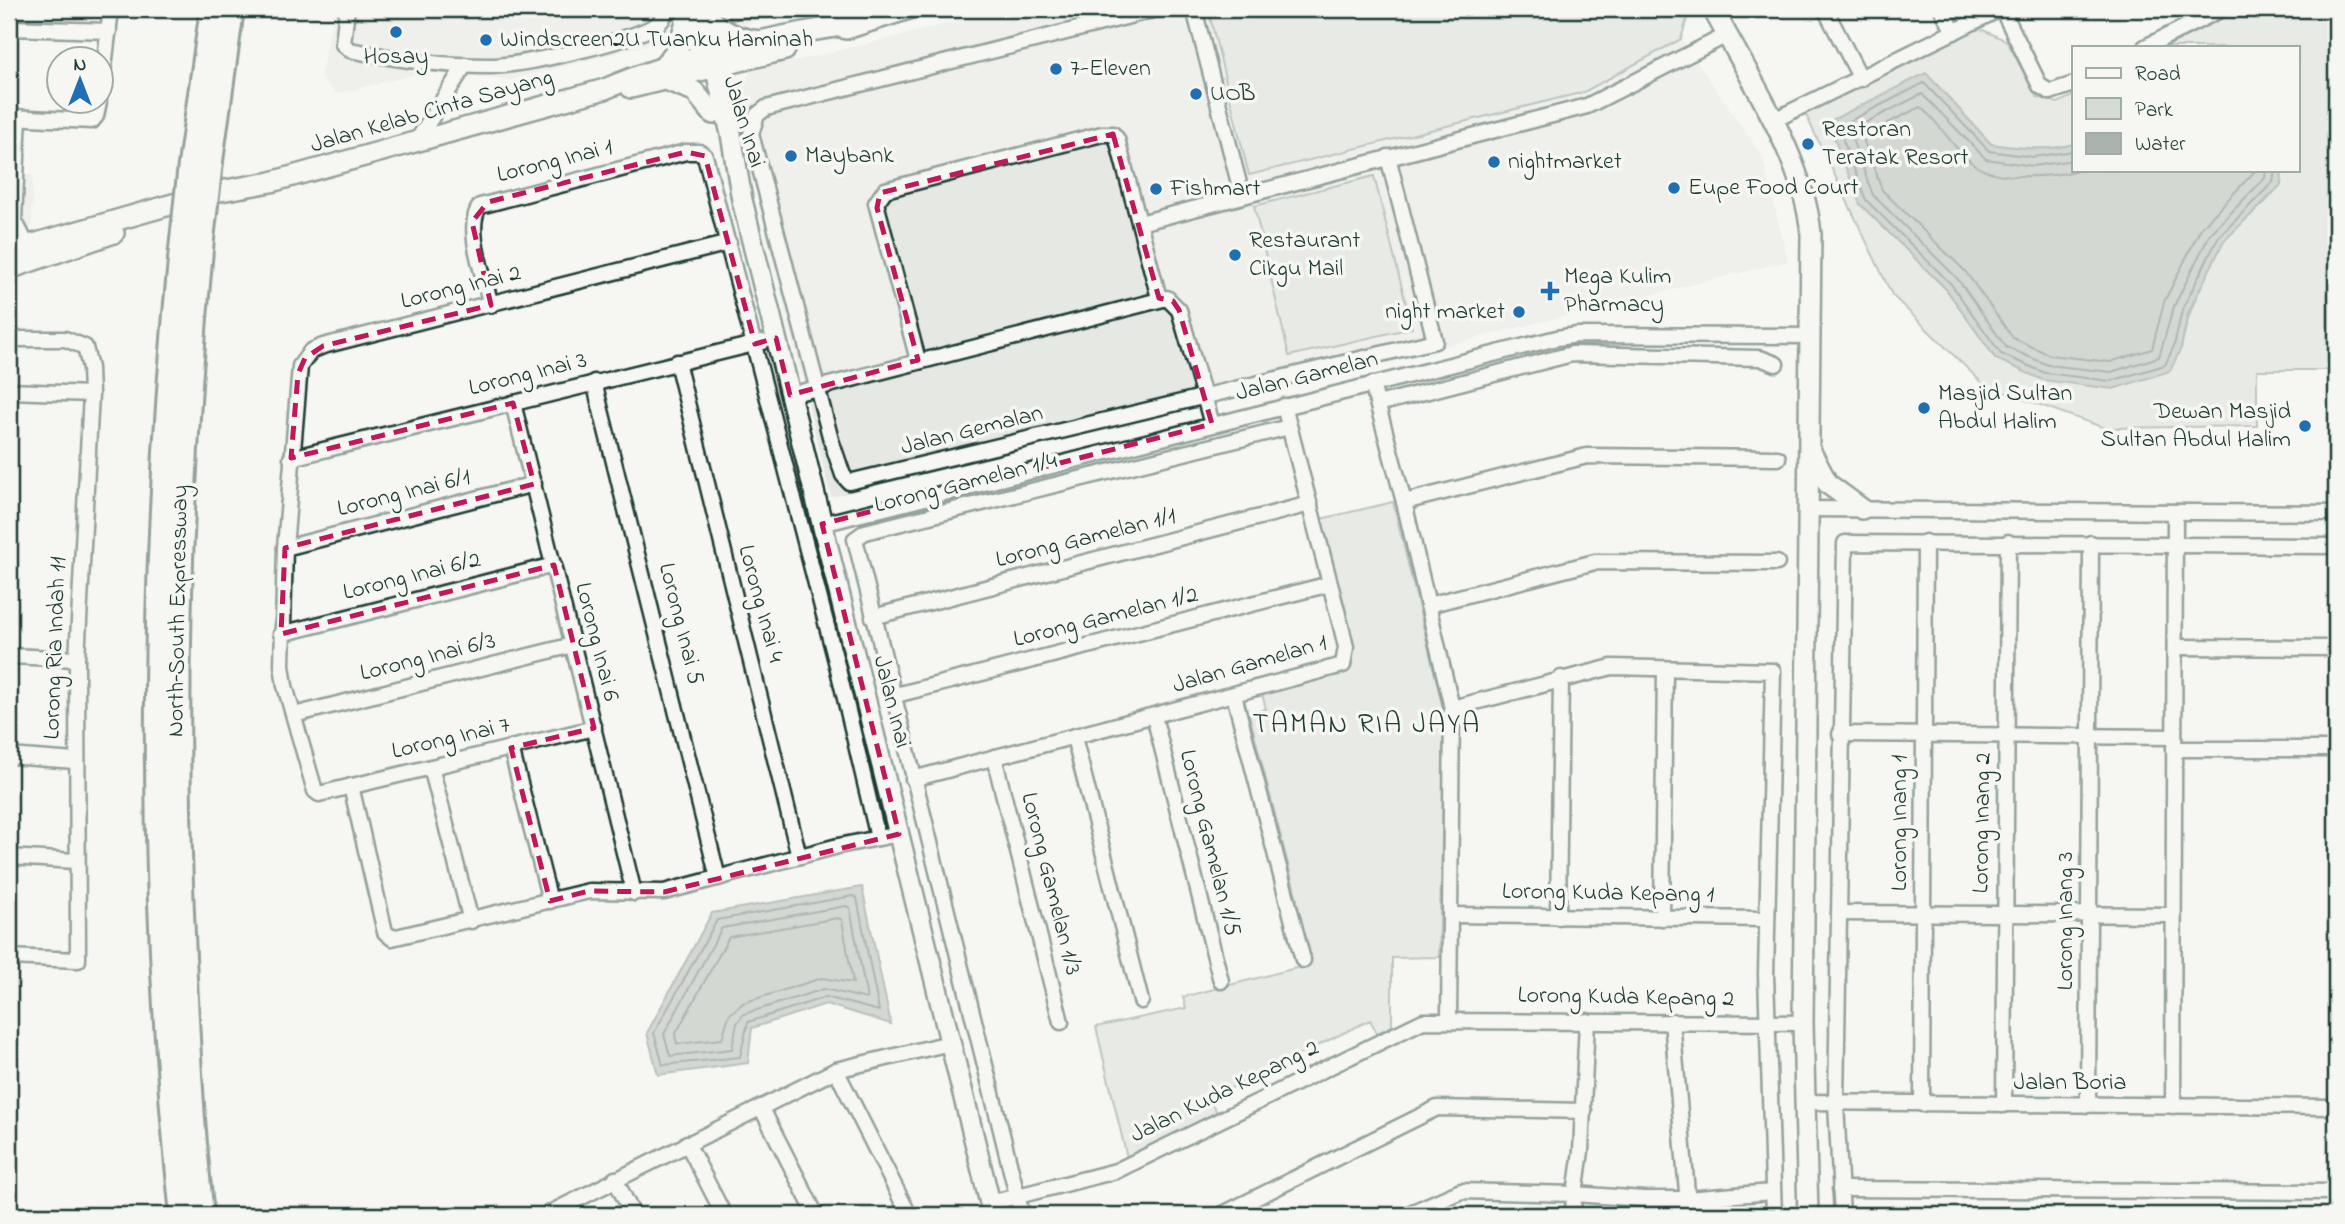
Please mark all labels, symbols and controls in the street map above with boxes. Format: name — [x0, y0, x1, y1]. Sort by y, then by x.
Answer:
place label: Windscreen2U Tuanku Haminah — [500, 23, 813, 58]
marker: Hosay — [388, 24, 404, 40]
marker: Windscreen2U Tuanku Haminah — [478, 32, 494, 48]
place label: Hosay — [364, 40, 428, 76]
north arrow — [46, 46, 116, 116]
legend — [2072, 46, 2300, 172]
text: N — [74, 52, 87, 79]
place label: 7-Eleven — [1070, 52, 1151, 87]
text: Road — [2135, 60, 2181, 90]
street label: Jalan Kelab Cinta Sayang — [306, 61, 558, 164]
marker: 7-Eleven — [1048, 61, 1064, 77]
street label: Jalan Inai — [712, 72, 774, 172]
place label: UOB — [1210, 77, 1255, 112]
marker: UOB — [1188, 86, 1204, 102]
text: Park — [2135, 96, 2174, 126]
place label: Restoran Teratak Resort — [1822, 113, 1969, 176]
text: Water — [2135, 130, 2186, 160]
street label: Lorong Inai 1 — [493, 131, 617, 193]
marker: Restoran Teratak Resort — [1800, 136, 1816, 152]
place label: Maybank — [805, 139, 894, 175]
place label: nightmarket — [1508, 145, 1622, 180]
marker: Maybank — [783, 148, 799, 164]
marker: nightmarket — [1486, 154, 1502, 170]
place label: Eupe Food Court — [1688, 171, 1859, 206]
place label: Fishmart — [1169, 172, 1261, 207]
marker: Eupe Food Court — [1666, 180, 1682, 196]
marker: Fishmart — [1148, 181, 1164, 197]
place label: Restaurant Cikgu Mail — [1249, 224, 1360, 287]
marker: Restaurant Cikgu Mail — [1227, 247, 1243, 263]
street label: Lorong Inai 2 — [397, 256, 525, 320]
place label: Mega Kulim Pharmacy — [1564, 260, 1671, 324]
marker: Mega Kulim Pharmacy — [1542, 283, 1558, 299]
place label: night market — [1385, 295, 1505, 330]
marker: night market — [1511, 304, 1527, 320]
street label: Jalan Gamelan — [1232, 342, 1382, 412]
street label: Lorong Inai 3 — [465, 343, 591, 407]
place label: Masjid Sultan Abdul Halim — [1938, 377, 2072, 440]
place label: Dewan Masjid Sultan Abdul Halim — [2101, 395, 2292, 458]
street label: Jalan Gemalan — [897, 396, 1047, 466]
marker: Masjid Sultan Abdul Halim — [1916, 400, 1932, 416]
marker: Dewan Masjid Sultan Abdul Halim — [2297, 418, 2313, 434]
street label: Lorong Gamelan 1/4 — [871, 444, 1061, 524]
street label: Lorong Inai 6/1 — [334, 460, 475, 527]
street label: North–South Expressway — [159, 484, 200, 738]
street label: Lorong Gamelan 1/1 — [992, 500, 1180, 578]
street label: Lorong Inai 4 — [727, 541, 793, 667]
street label: Lorong Inai 6/2 — [340, 543, 485, 611]
street label: Lorong Ria Indah 11 — [35, 556, 77, 740]
street label: Lorong Inai 5 — [648, 559, 712, 689]
street label: Lorong Gamelan 1/2 — [1010, 578, 1202, 658]
street label: Lorong Inai 6 — [564, 579, 628, 705]
street label: Lorong Inai 6/3 — [357, 624, 499, 692]
street label: Jalan Gamelan 1 — [1169, 626, 1332, 704]
street label: Jalan Inai — [863, 652, 919, 752]
district label: TAMAN RIA JAYA — [1253, 705, 1481, 746]
street label: Lorong Inai 7 — [388, 708, 514, 770]
street label: Lorong Gamelan 1/5 — [1169, 746, 1249, 940]
street label: Lorong Inang 2 — [1964, 752, 2002, 894]
street label: Lorong Inang 1 — [1883, 754, 1918, 891]
street label: Lorong Gamelan 1/3 — [1010, 789, 1090, 979]
street label: Lorong Inang 3 — [2049, 852, 2084, 990]
street label: Lorong Kuda Kepang 1 — [1502, 875, 1715, 913]
street label: Lorong Kuda Kepang 2 — [1517, 979, 1735, 1017]
street label: Jalan Kuda Kepang 2 — [1125, 1031, 1325, 1153]
street label: Jalan Boria — [2014, 1066, 2126, 1101]

